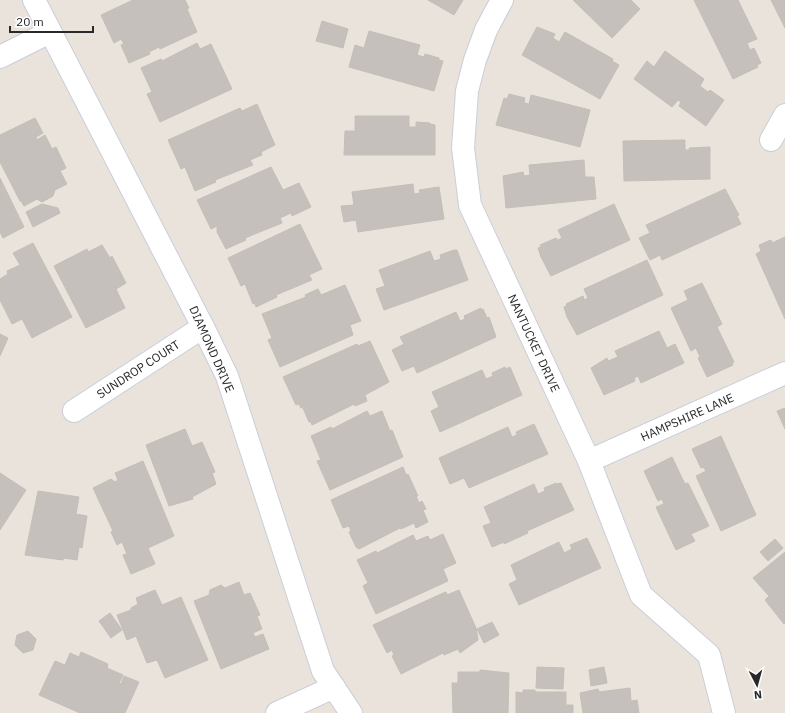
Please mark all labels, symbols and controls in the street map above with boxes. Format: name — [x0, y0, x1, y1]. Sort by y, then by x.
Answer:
scale bar — [10, 8, 93, 34]
text: 20 m — [16, 14, 44, 29]
street label: NANTUCKET DRIVE — [505, 292, 563, 394]
street label: DIAMOND DRIVE — [186, 303, 238, 395]
street label: SUNDROP COURT — [94, 336, 182, 401]
street label: HAMPSHIRE LANE — [638, 390, 736, 444]
north arrow — [737, 665, 777, 705]
text: N — [753, 688, 763, 702]

